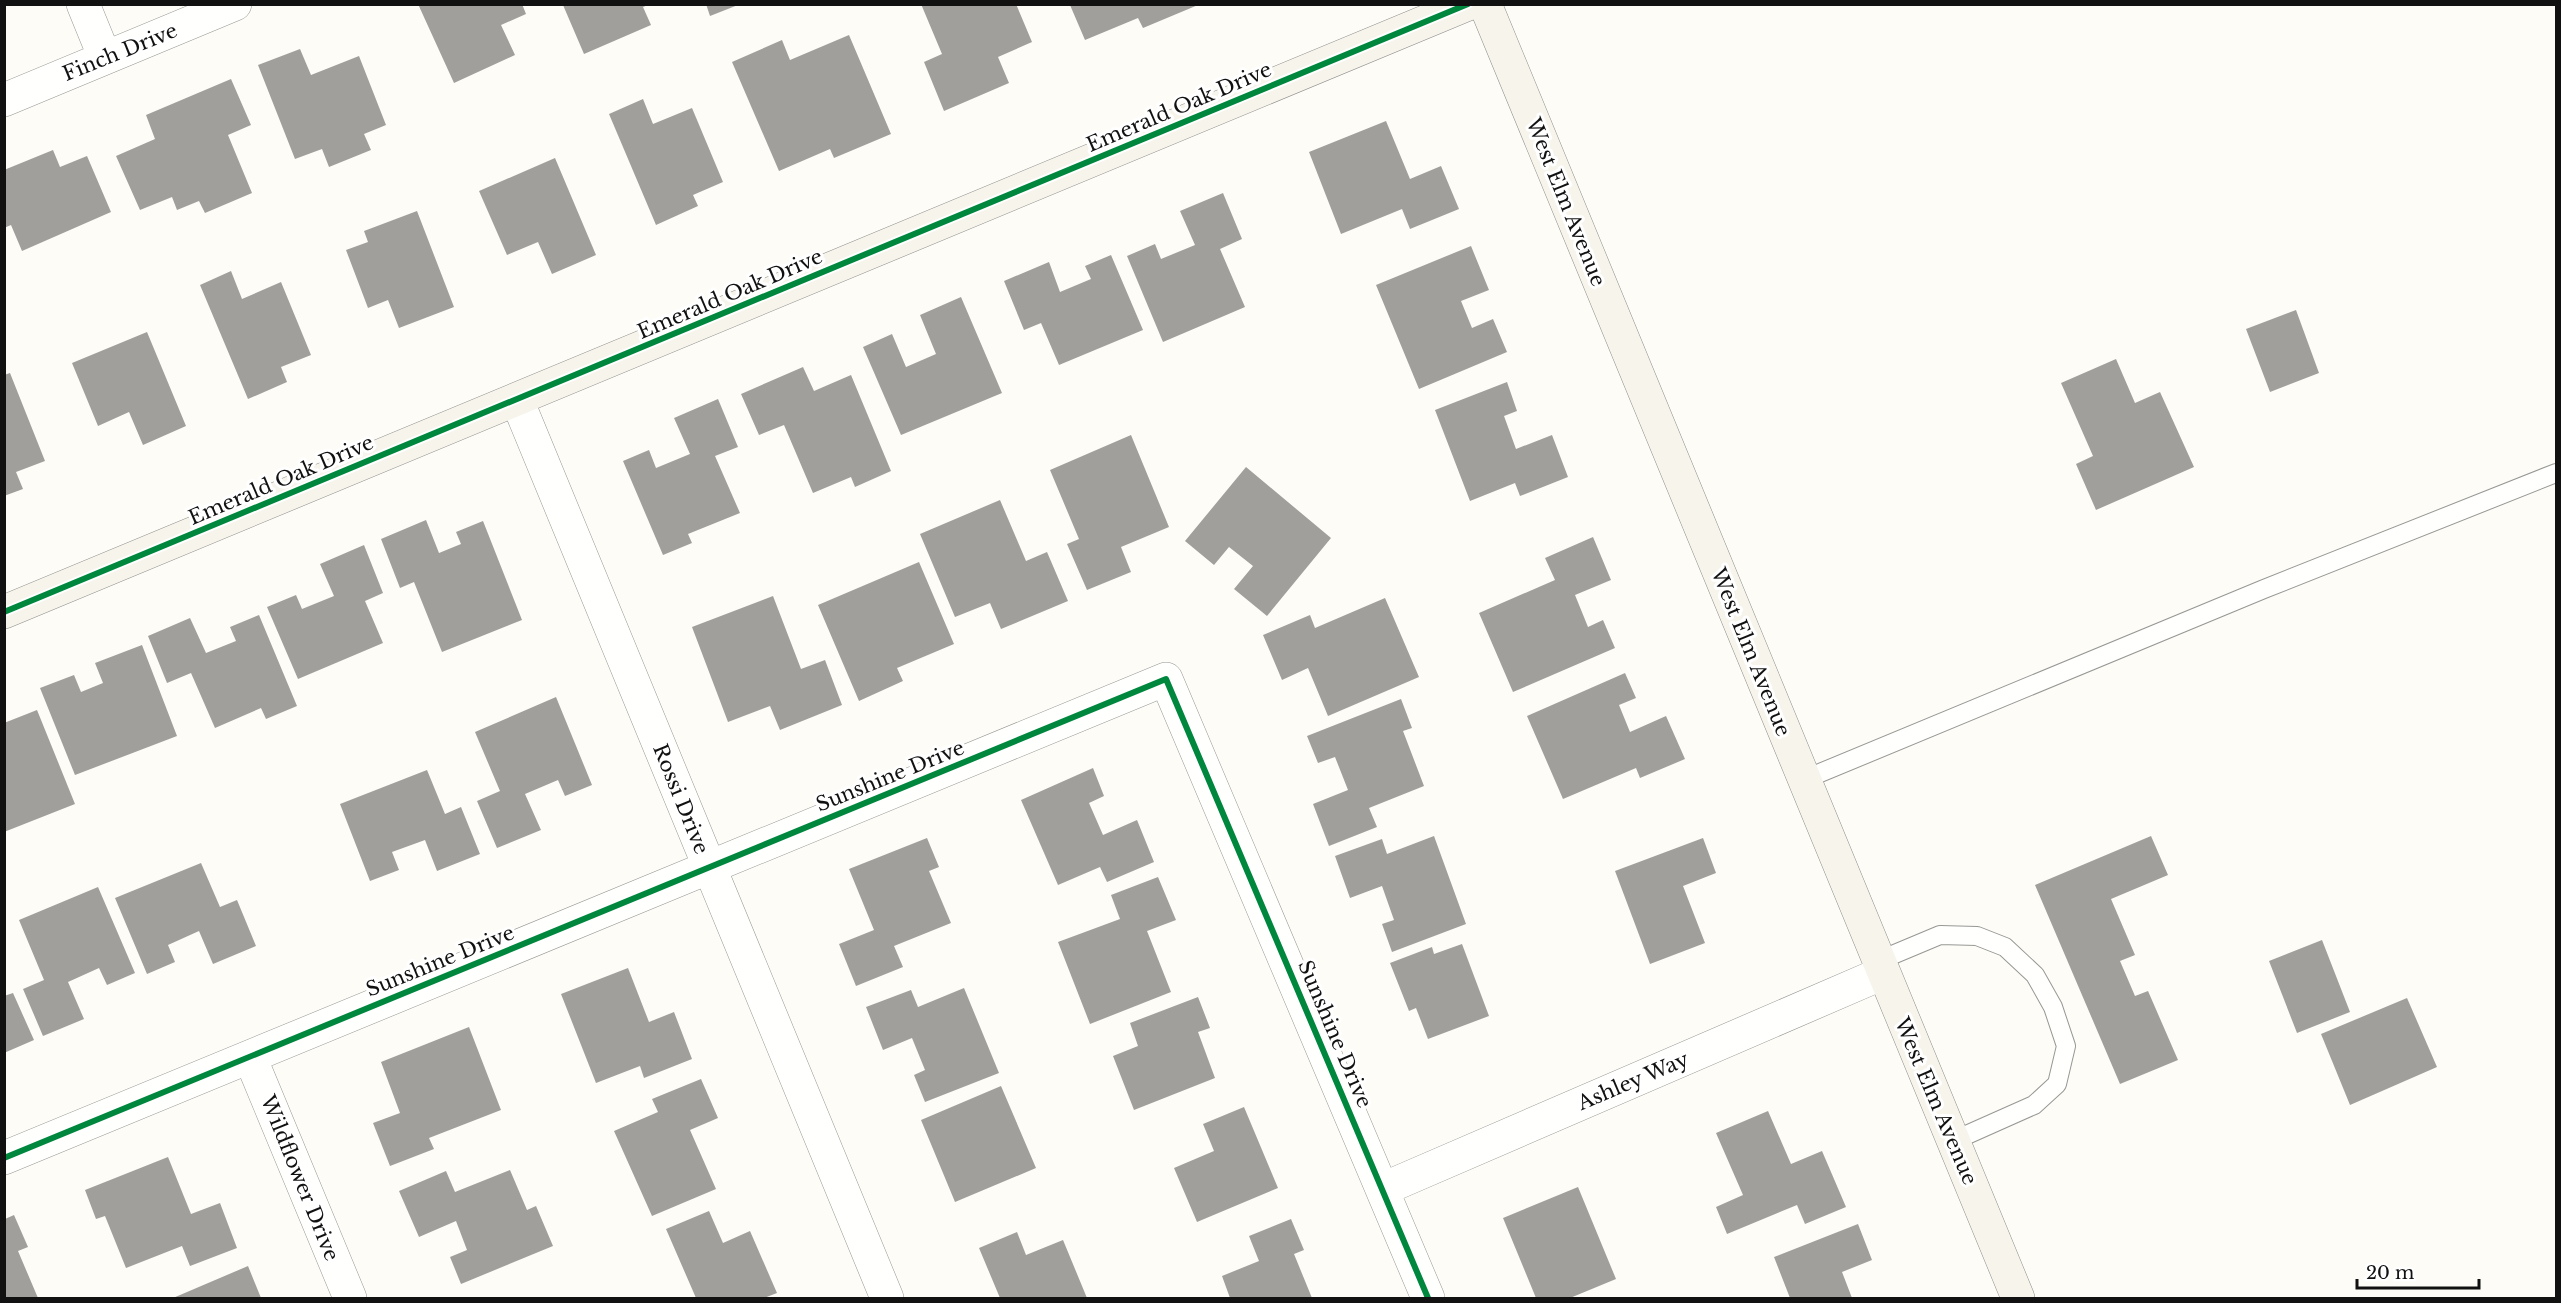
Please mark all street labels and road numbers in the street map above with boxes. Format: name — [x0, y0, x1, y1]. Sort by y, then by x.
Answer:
street label: Finch Drive — [59, 18, 181, 86]
street label: Emerald Oak Drive — [1083, 57, 1275, 157]
street label: West Elm Avenue — [1521, 113, 1611, 290]
street label: Emerald Oak Drive — [634, 244, 826, 344]
street label: Emerald Oak Drive — [185, 430, 377, 530]
street label: West Elm Avenue — [1706, 563, 1796, 740]
street label: Sunshine Drive — [812, 735, 968, 817]
street label: Rossi Drive — [648, 740, 714, 858]
street label: Sunshine Drive — [362, 920, 518, 1002]
street label: Sunshine Drive — [1293, 957, 1377, 1111]
street label: West Elm Avenue — [1890, 1013, 1982, 1188]
street label: Ashley Way — [1573, 1047, 1692, 1116]
street label: Wildflower Drive — [255, 1091, 344, 1264]

